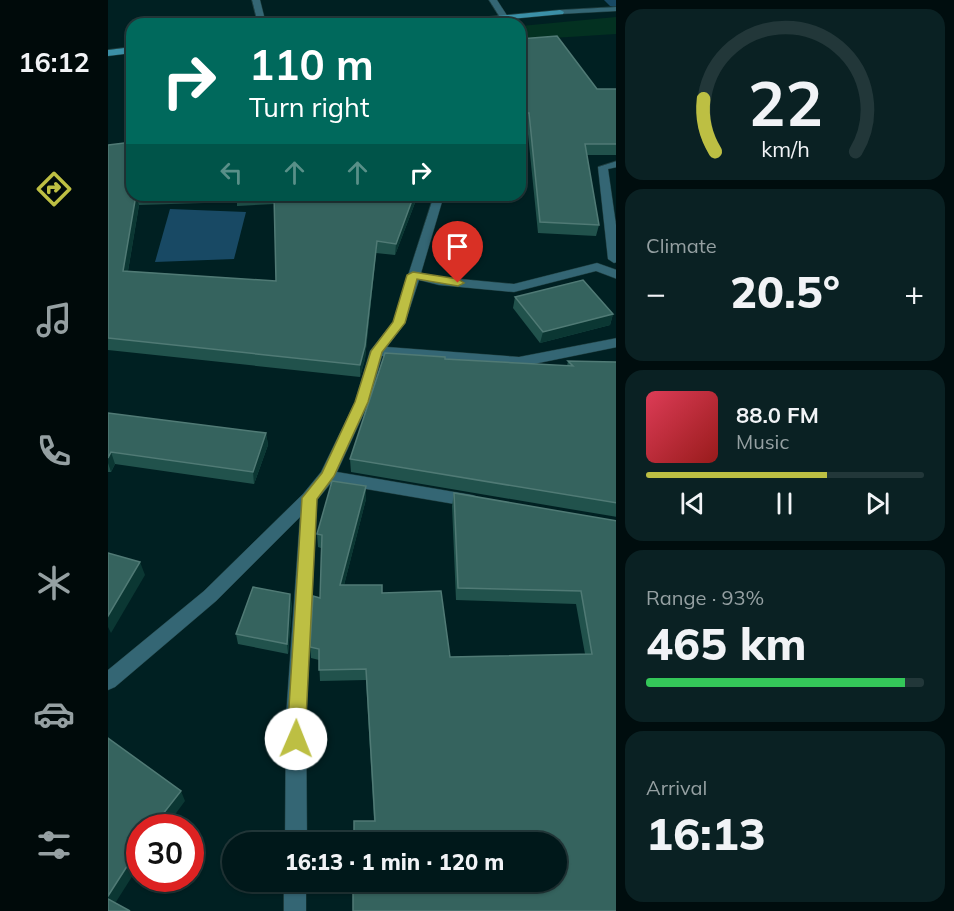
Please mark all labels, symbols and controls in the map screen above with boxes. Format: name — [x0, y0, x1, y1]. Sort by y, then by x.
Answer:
text: 110 m — [249, 38, 374, 91]
icon: right — [150, 42, 228, 120]
text: 16:12 — [18, 45, 90, 79]
text: 22 — [748, 63, 822, 142]
text: Turn right — [249, 90, 369, 124]
text: km/h — [761, 135, 809, 162]
icon: left — [215, 156, 248, 189]
icon: ahead — [278, 156, 311, 189]
icon: ahead — [341, 156, 374, 189]
icon: right — [404, 156, 437, 189]
icon: directions — [33, 168, 75, 210]
pin — [432, 221, 483, 283]
icon: arrive — [441, 230, 474, 263]
text: Climate — [646, 233, 717, 258]
text: 20.5° — [730, 263, 840, 319]
text: − — [646, 272, 666, 313]
text: + — [904, 272, 924, 313]
icon: music — [33, 299, 75, 341]
text: 88.0 FM — [736, 401, 819, 429]
text: Music — [736, 429, 789, 454]
icon: phone — [33, 430, 75, 472]
icon: previous — [676, 487, 709, 520]
icon: pause — [768, 487, 801, 520]
icon: next — [861, 487, 894, 520]
icon: climate — [33, 562, 75, 604]
text: Range · 93% — [646, 585, 764, 610]
text: 465 km — [646, 615, 807, 671]
icon: car — [33, 693, 75, 735]
position arrow — [264, 707, 328, 771]
text: Arrival — [646, 775, 707, 800]
text: 16:13 — [646, 805, 766, 861]
speed limit sign: 30 — [126, 814, 204, 892]
icon: filters — [33, 824, 75, 866]
text: 16:13 · 1 min · 120 m — [285, 848, 504, 876]

